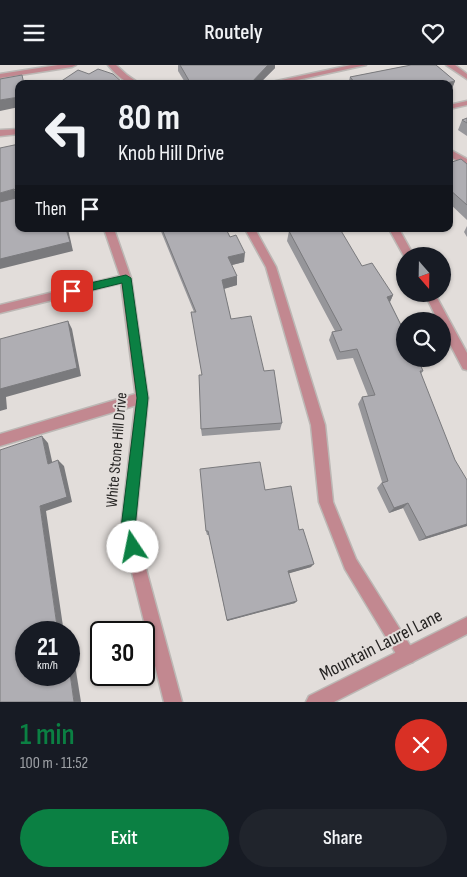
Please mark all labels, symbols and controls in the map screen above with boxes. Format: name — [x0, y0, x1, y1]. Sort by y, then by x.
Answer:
icon: menu — [20, 19, 48, 47]
text: Routely — [204, 19, 263, 46]
icon: heart — [419, 19, 447, 47]
text: 80 m — [118, 97, 180, 140]
icon: left — [35, 100, 100, 165]
text: Knob Hill Drive — [118, 140, 224, 167]
icon: arrive — [76, 195, 104, 223]
text: Then — [35, 198, 66, 221]
north arrow — [396, 247, 451, 303]
map controls — [396, 247, 451, 367]
pin — [51, 270, 93, 312]
icon: arrive — [58, 277, 86, 305]
button: search — [396, 312, 451, 367]
street label: White Stone Hill Drive — [102, 392, 132, 508]
position arrow — [106, 520, 158, 572]
street label: Mountain Laurel Lane — [316, 604, 446, 686]
speed limit sign: 30 — [90, 621, 155, 686]
text: 21 — [37, 632, 58, 663]
text: km/h — [37, 658, 58, 673]
text: 1 min — [20, 717, 75, 753]
button: close — [395, 719, 447, 771]
text: 100 m · 11:52 — [20, 754, 88, 773]
button: Exit — [20, 809, 229, 867]
button: Share — [239, 809, 447, 867]

